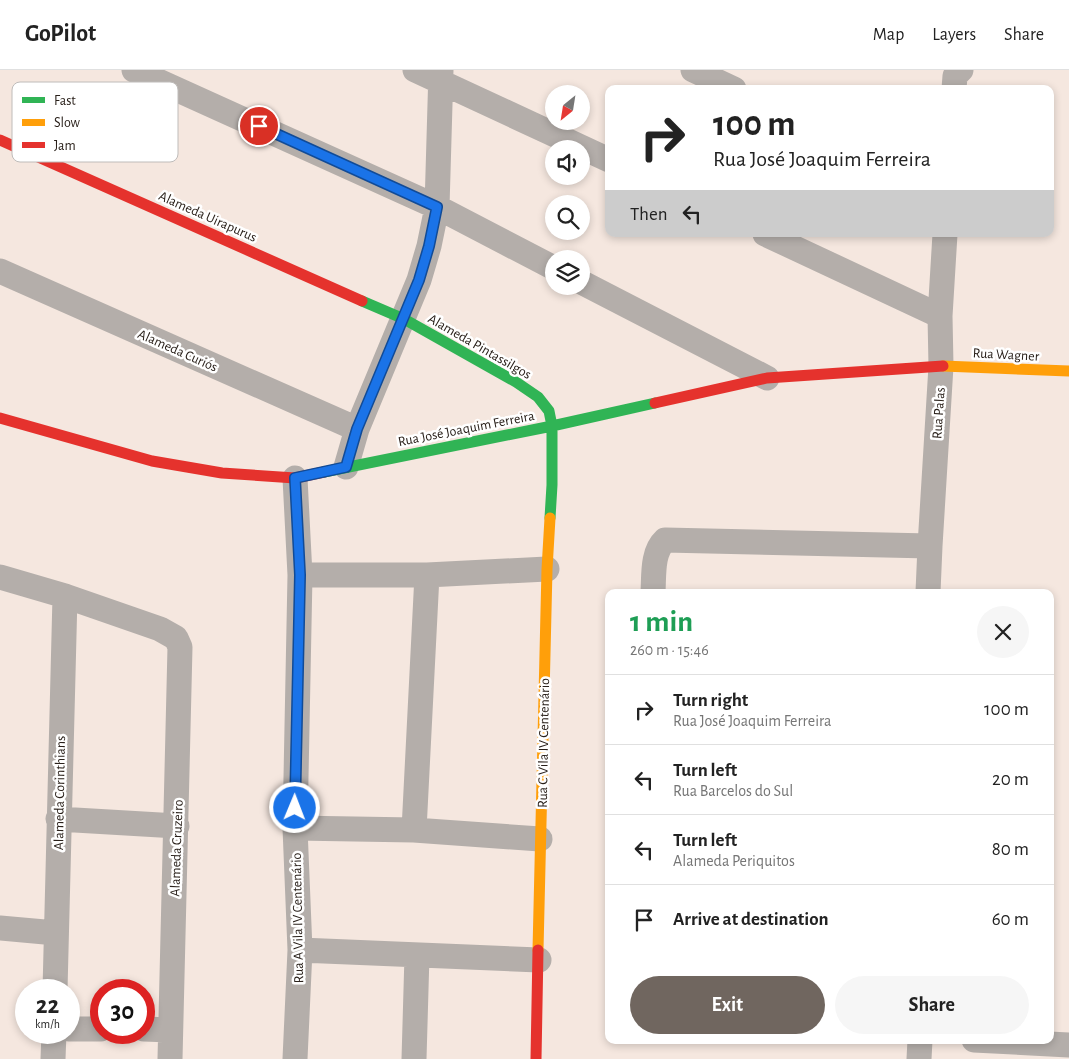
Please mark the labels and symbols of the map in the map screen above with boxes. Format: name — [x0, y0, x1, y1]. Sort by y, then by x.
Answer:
legend — [12, 82, 178, 162]
north arrow — [545, 85, 590, 130]
text: Fast — [54, 94, 76, 108]
pin — [238, 105, 280, 147]
text: Slow — [54, 116, 81, 130]
text: Jam — [54, 139, 76, 153]
street label: Alameda Uirapurus — [157, 189, 259, 245]
street label: Alameda Pintassilgos — [426, 312, 533, 382]
street label: Alameda Curiós — [136, 327, 220, 375]
street label: Rua Wagner — [972, 346, 1040, 364]
street label: Rua Palas — [930, 387, 948, 439]
street label: Rua José Joaquim Ferreira — [397, 409, 536, 449]
street label: Rua C Vila IV Centenário — [536, 678, 552, 808]
street label: Alameda Corinthians — [52, 736, 68, 850]
position arrow — [268, 781, 320, 833]
street label: Alameda Cruzeiro — [168, 799, 186, 897]
street label: Rua A Vila IV Centenário — [290, 852, 306, 983]
speed limit sign: 30 — [90, 979, 155, 1044]

